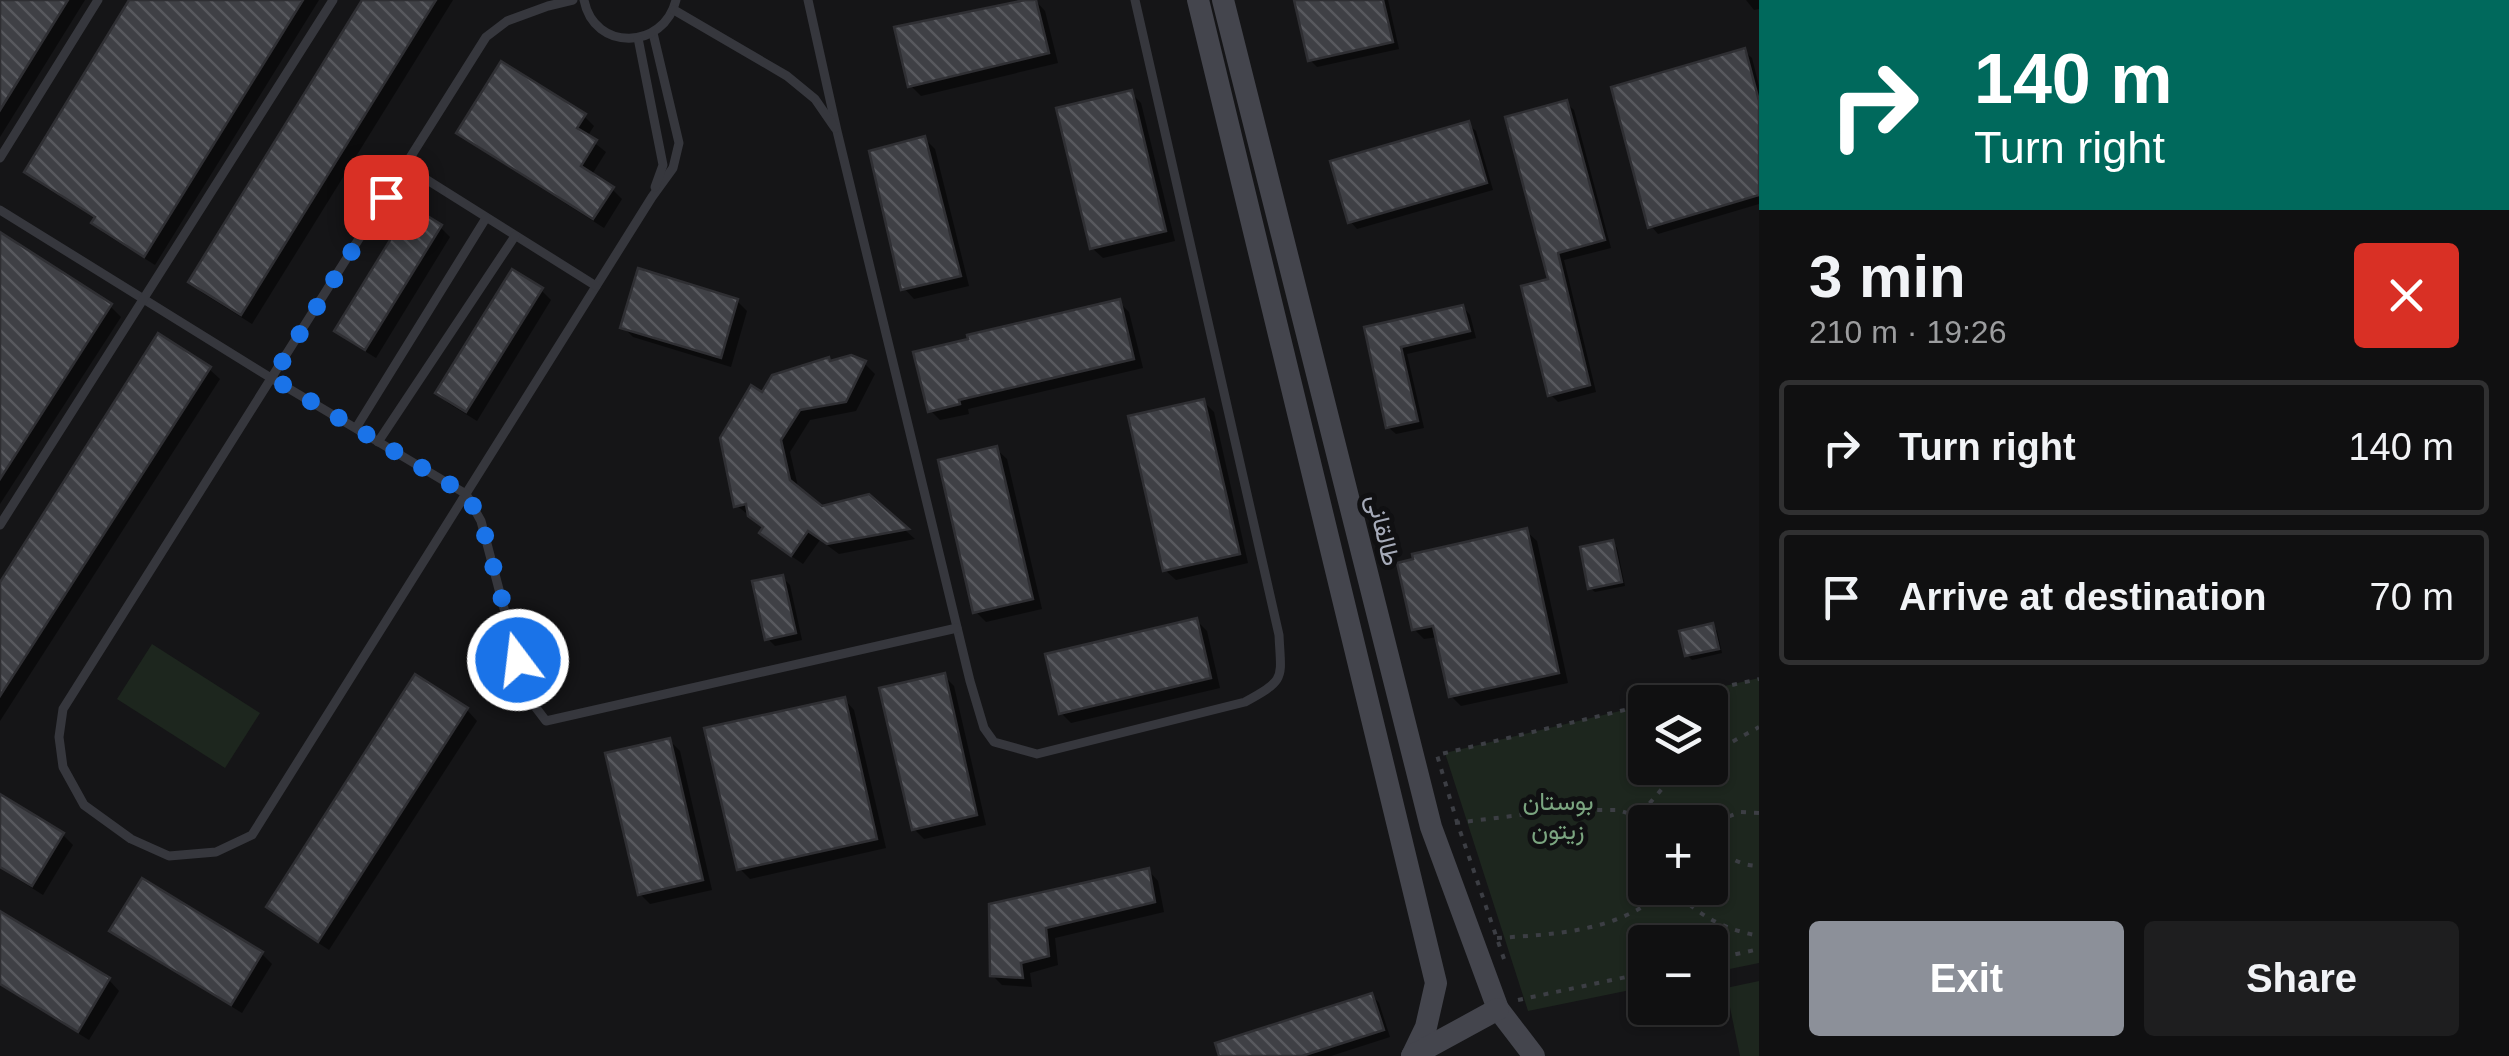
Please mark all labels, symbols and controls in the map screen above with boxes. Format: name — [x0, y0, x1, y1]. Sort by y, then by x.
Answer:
icon: right — [1809, 40, 1939, 170]
text: 140 m — [1974, 40, 2172, 118]
text: Turn right — [1974, 122, 2165, 173]
pin — [344, 155, 429, 240]
icon: arrive — [359, 170, 414, 225]
text: 3 min — [1809, 243, 1966, 310]
button: close — [2354, 243, 2459, 348]
text: 210 m · 19:26 — [1809, 314, 2006, 350]
icon: right — [1814, 420, 1869, 475]
text: Turn right — [1899, 426, 2076, 468]
text: 140 m — [2348, 426, 2454, 468]
street label: طالقانی — [1360, 492, 1406, 569]
icon: arrive — [1814, 570, 1869, 625]
text: Arrive at destination — [1899, 576, 2266, 618]
text: 70 m — [2370, 576, 2454, 618]
position arrow — [466, 608, 570, 712]
map controls — [1628, 685, 1728, 1025]
button: layers — [1628, 685, 1728, 785]
park label: بوستان زیتون — [1522, 787, 1594, 846]
button: + — [1628, 805, 1728, 905]
button: Exit — [1809, 921, 2124, 1036]
button: Share — [2144, 921, 2459, 1036]
button: − — [1628, 925, 1728, 1025]

